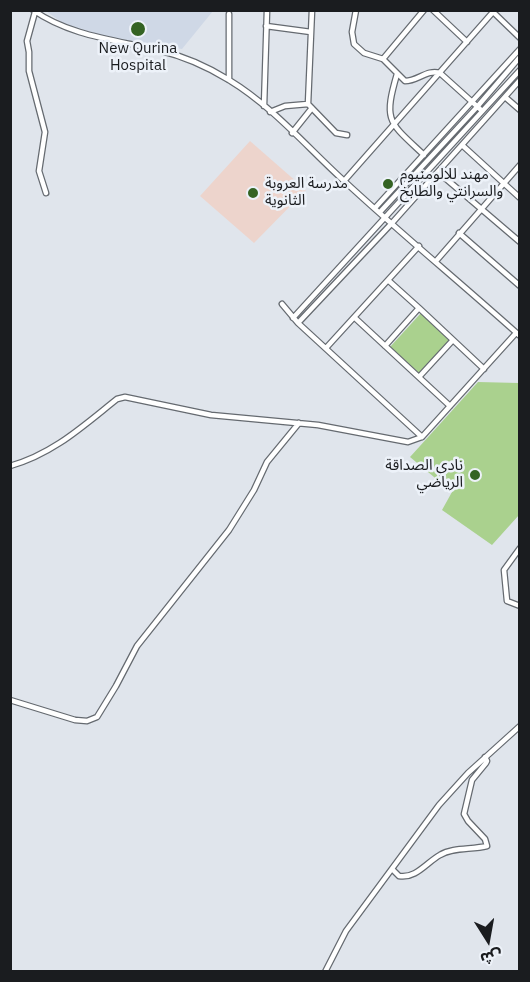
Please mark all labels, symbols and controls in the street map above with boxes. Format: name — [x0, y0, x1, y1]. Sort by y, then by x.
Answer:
marker: New Qurina Hospital — [129, 20, 147, 38]
place label: New Qurina Hospital — [99, 40, 177, 75]
place label: مهند للالومنيوم والسرانتي والطابخ — [400, 166, 503, 201]
place label: مدرسة العروبة الثانوية — [265, 175, 348, 210]
marker: مهند للالومنيوم والسرانتي والطابخ — [381, 177, 395, 191]
marker: مدرسة العروبة الثانوية — [246, 186, 260, 200]
place label: نادي الصداقة الرياضي — [385, 457, 463, 492]
marker: نادي الصداقة الرياضي — [468, 468, 482, 482]
north arrow — [458, 910, 518, 970]
text: ش — [479, 946, 504, 970]

